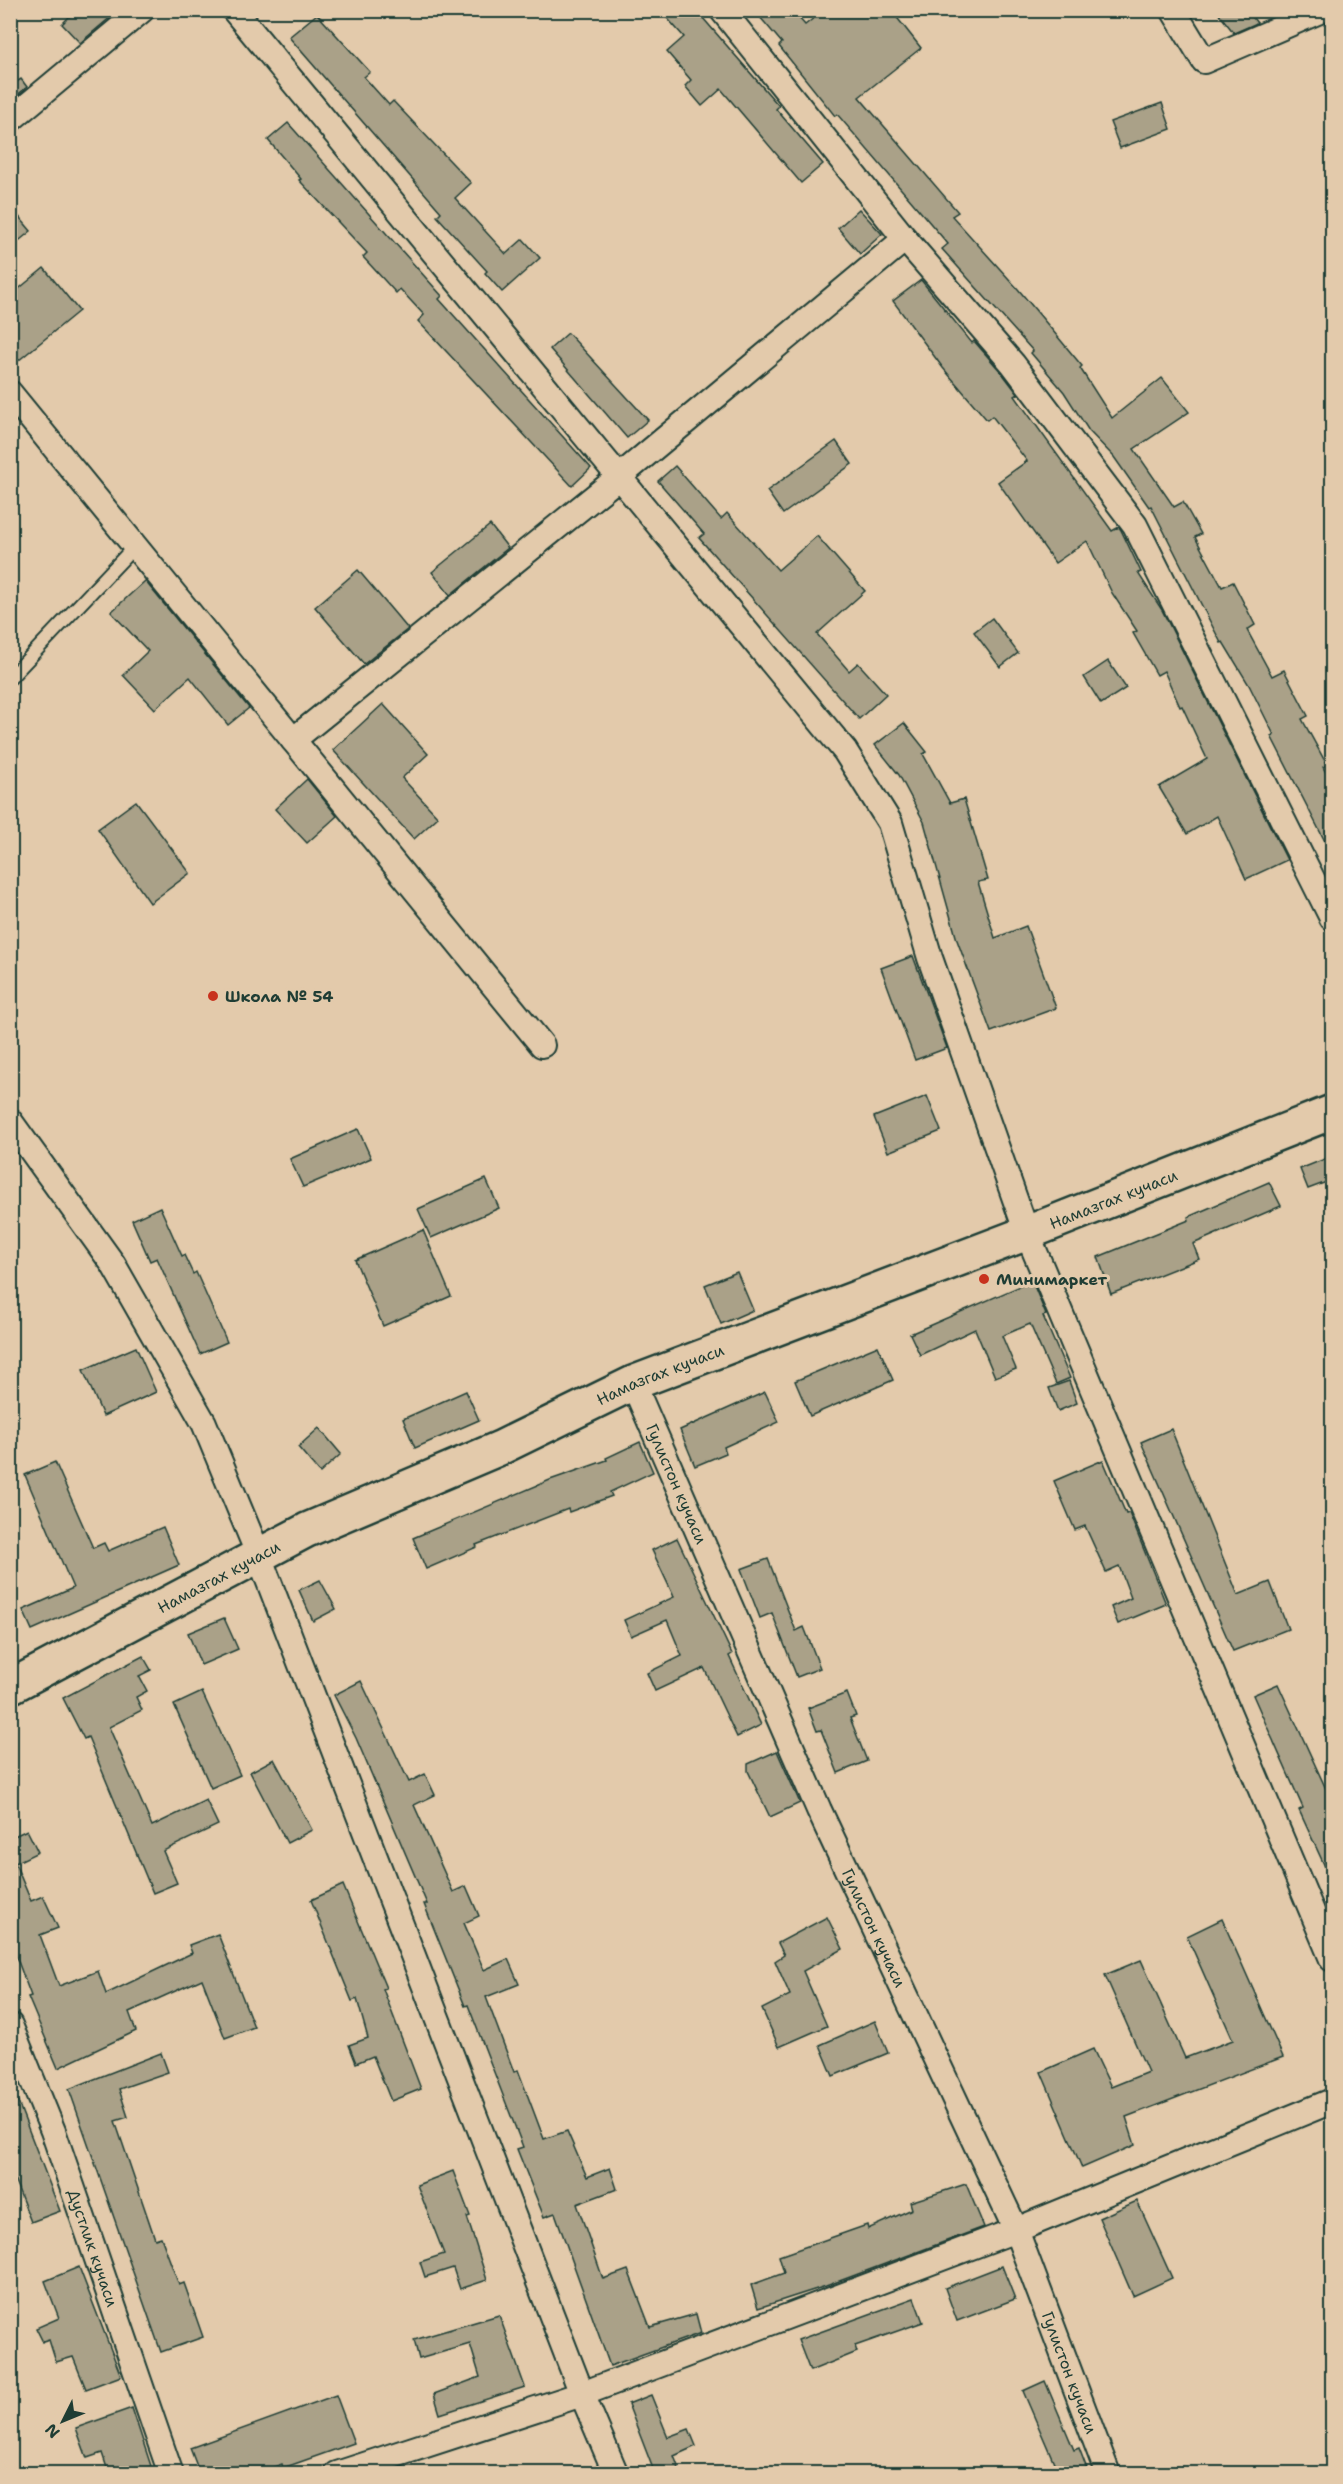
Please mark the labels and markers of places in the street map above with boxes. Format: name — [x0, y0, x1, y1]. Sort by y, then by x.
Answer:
place label: Школа № 54 — [225, 986, 334, 1007]
marker: Школа № 54 — [206, 989, 220, 1003]
place label: Минимаркет — [996, 1269, 1107, 1290]
marker: Минимаркет — [977, 1272, 991, 1286]

